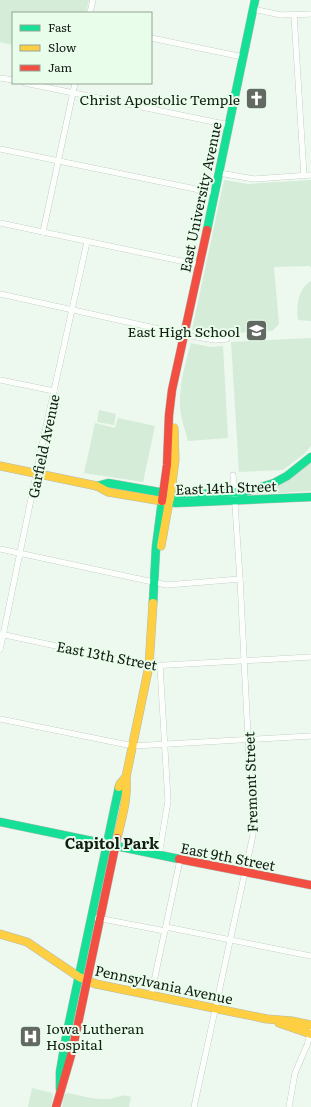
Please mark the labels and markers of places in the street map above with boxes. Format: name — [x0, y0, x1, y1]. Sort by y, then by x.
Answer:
church icon: Christ Apostolic Temple — [243, 86, 269, 112]
place label: Christ Apostolic Temple — [80, 89, 240, 109]
school or university icon: East High School — [243, 318, 269, 344]
place label: East High School — [128, 321, 240, 341]
place label: Iowa Lutheran Hospital — [46, 1018, 144, 1054]
hospital icon: Iowa Lutheran Hospital — [18, 1023, 44, 1049]

